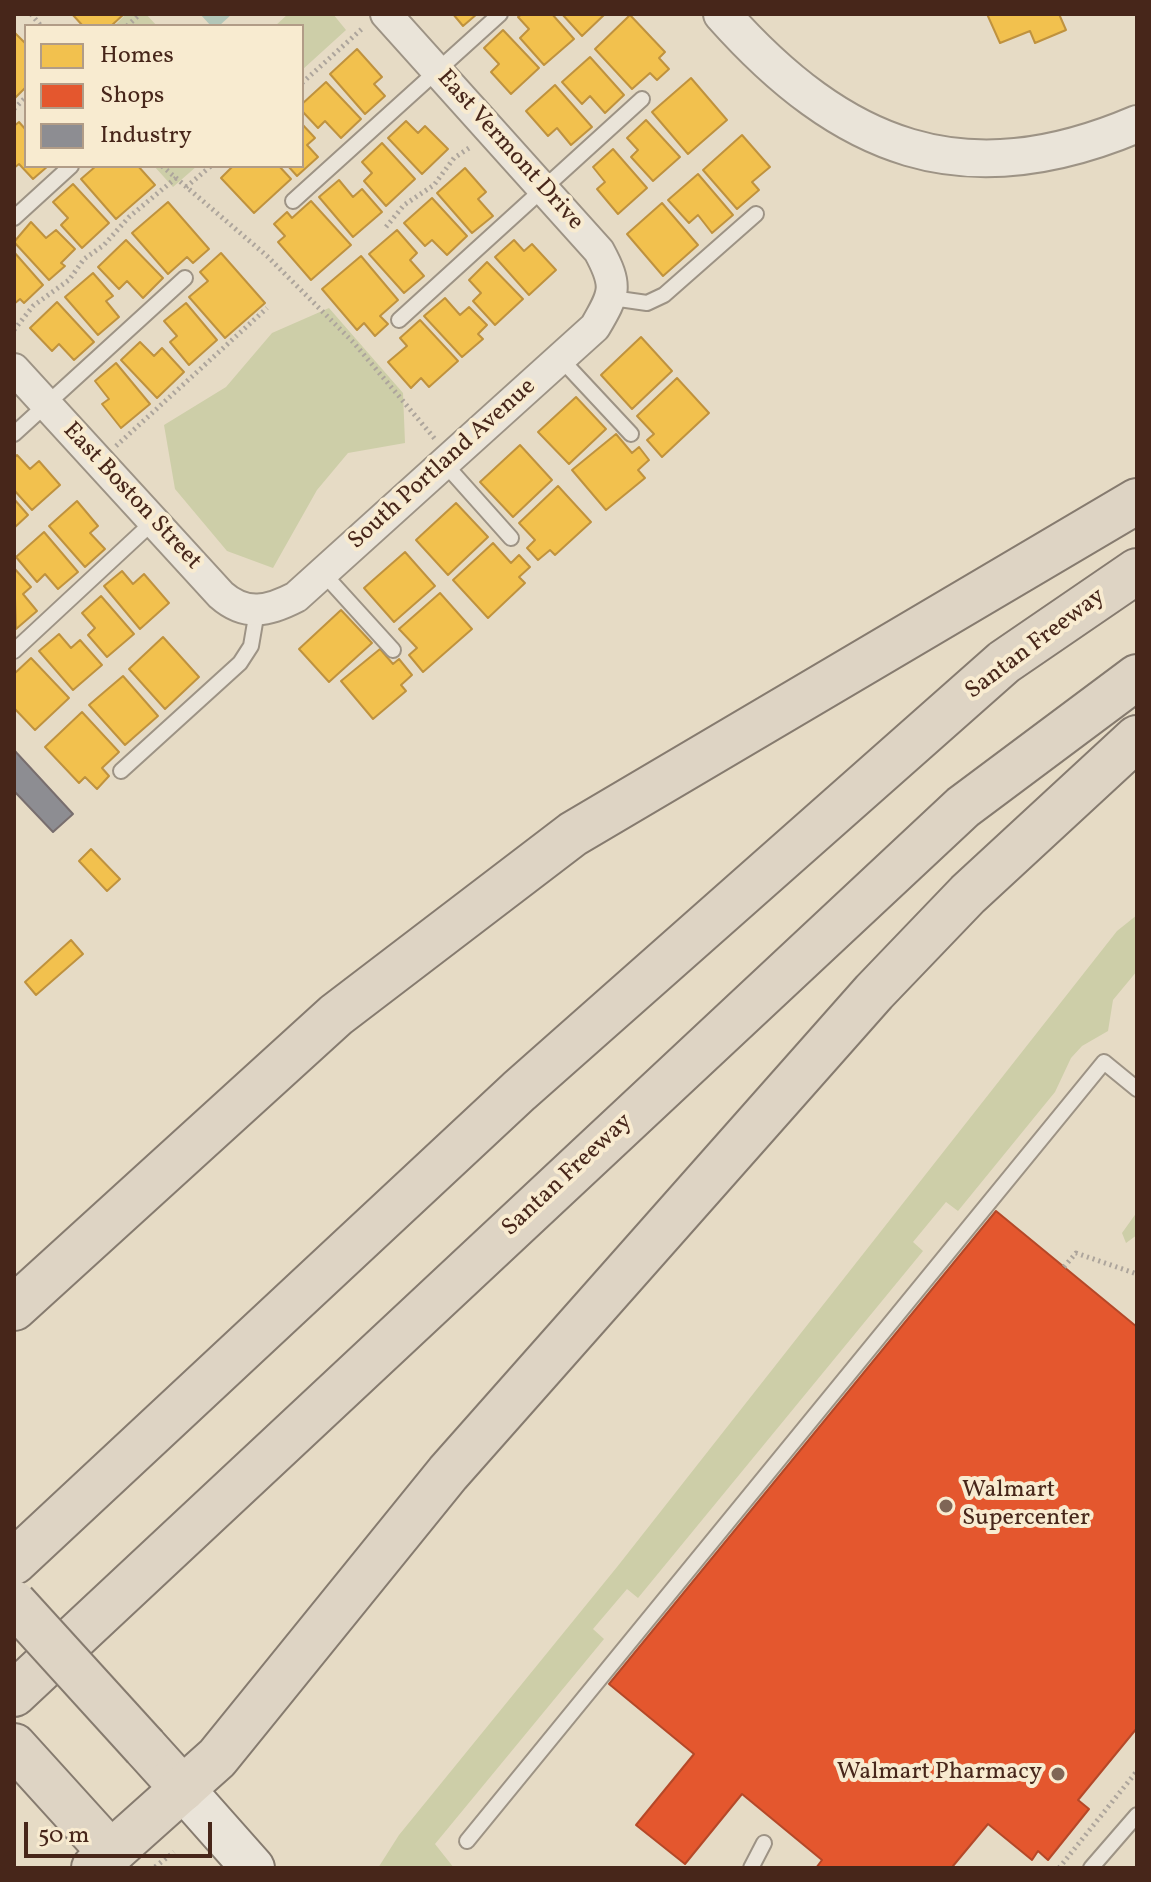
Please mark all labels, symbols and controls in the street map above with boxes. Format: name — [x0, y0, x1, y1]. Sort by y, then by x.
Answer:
legend — [24, 24, 304, 168]
text: Homes — [100, 39, 174, 73]
street label: East Vermont Drive — [429, 65, 589, 237]
text: Shops — [100, 79, 164, 113]
text: Industry — [100, 119, 192, 153]
street label: South Portland Avenue — [343, 373, 543, 557]
street label: East Boston Street — [55, 417, 207, 577]
street label: Santan Freeway — [961, 583, 1111, 707]
street label: Santan Freeway — [497, 1108, 639, 1244]
place label: Walmart Supercenter — [962, 1478, 1090, 1534]
marker: Walmart Supercenter — [937, 1497, 955, 1515]
place label: Walmart Pharmacy — [837, 1760, 1042, 1788]
marker: Walmart Pharmacy — [1049, 1765, 1067, 1783]
scale bar — [28, 1806, 216, 1856]
text: 50 m — [38, 1819, 90, 1853]

